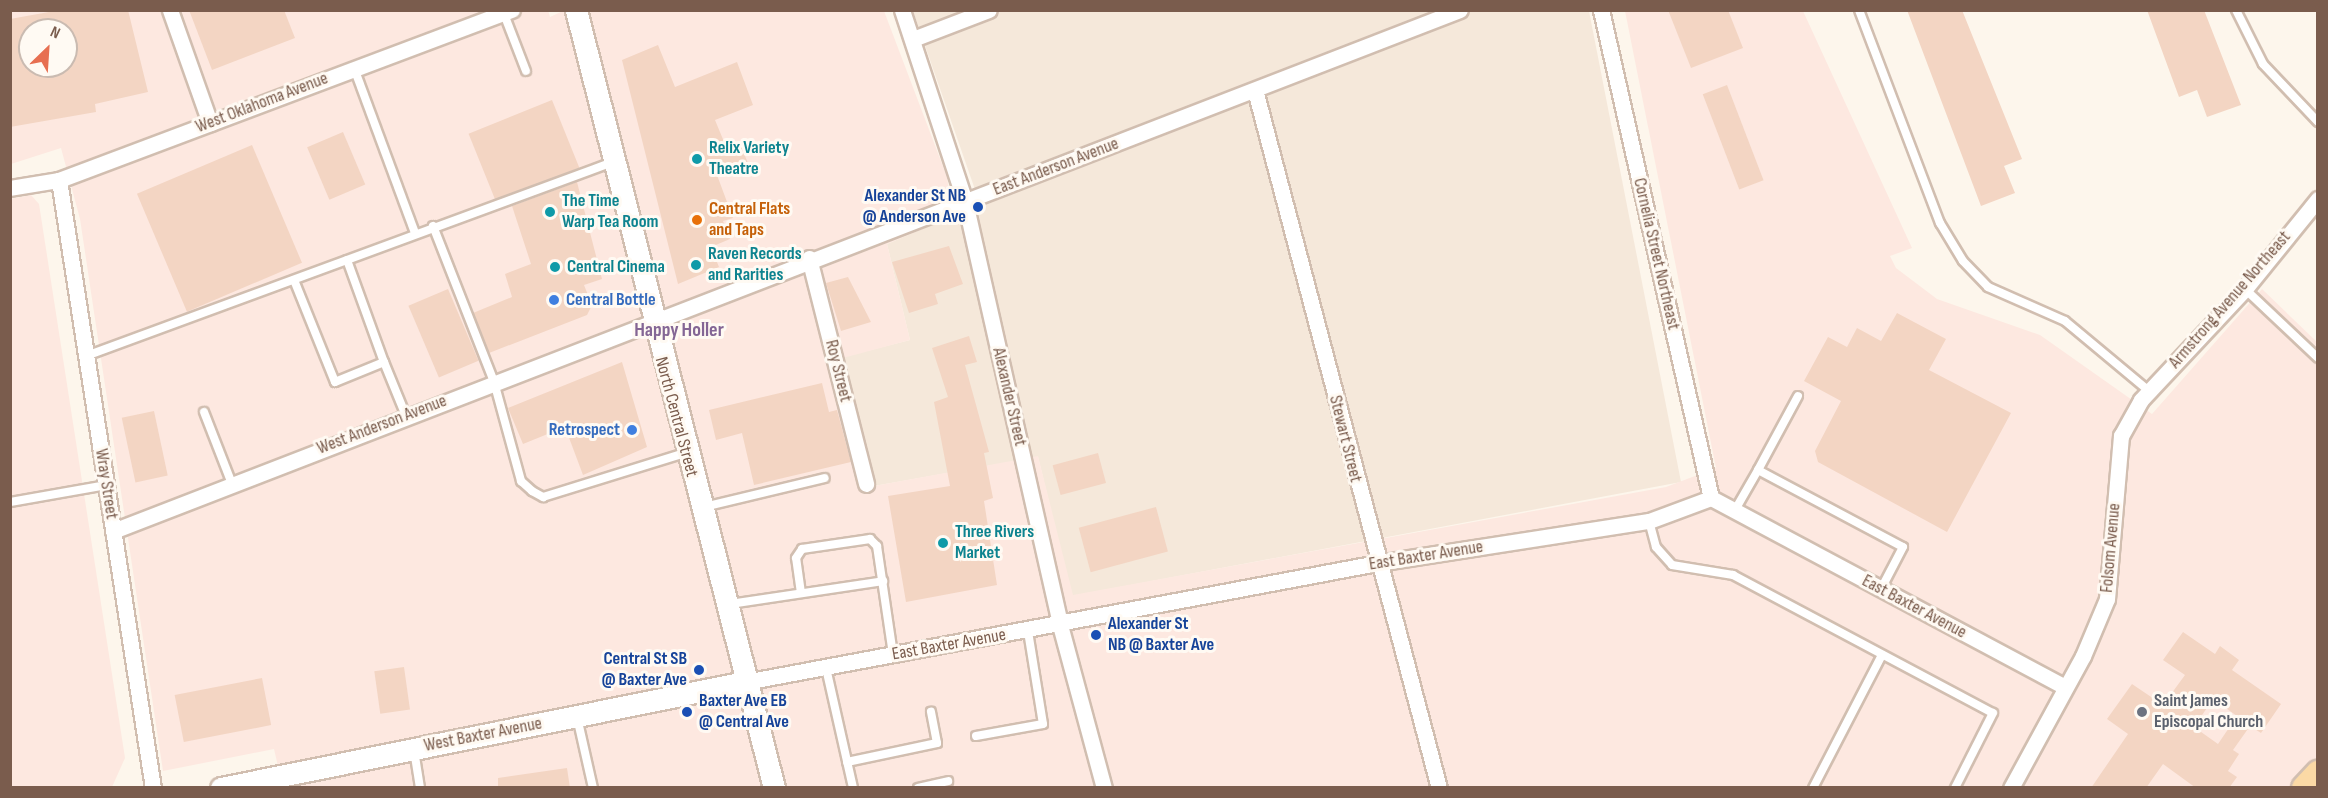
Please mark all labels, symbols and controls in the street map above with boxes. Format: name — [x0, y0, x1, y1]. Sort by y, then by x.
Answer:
north arrow — [18, 18, 78, 78]
text: N — [47, 23, 63, 43]
street label: West Oklahoma Avenue — [193, 68, 331, 138]
street label: East Anderson Avenue — [990, 133, 1122, 201]
place label: Relix Variety Theatre — [709, 138, 789, 180]
marker: Relix Variety Theatre — [690, 152, 704, 166]
street label: Cornelia Street Northeast — [1628, 176, 1684, 332]
place label: Alexander St NB @ Anderson Ave — [863, 186, 966, 228]
place label: The Time Warp Tea Room — [562, 191, 658, 234]
place label: Central Flats and Taps — [709, 199, 790, 242]
marker: Alexander St NB @ Anderson Ave — [971, 200, 985, 214]
marker: The Time Warp Tea Room — [543, 205, 557, 219]
marker: Central Flats and Taps — [690, 213, 704, 227]
street label: Armstrong Avenue Northeast — [2164, 227, 2296, 373]
place label: Raven Records and Rarities — [708, 244, 802, 286]
place label: Central Cinema — [567, 256, 665, 278]
marker: Raven Records and Rarities — [689, 258, 703, 272]
marker: Central Cinema — [548, 260, 562, 274]
place label: Central Bottle — [566, 289, 656, 311]
marker: Central Bottle — [547, 293, 561, 307]
district label: Happy Holler — [634, 318, 724, 342]
street label: Roy Street — [820, 338, 856, 404]
street label: Alexander Street — [987, 346, 1031, 448]
street label: North Central Street — [650, 355, 702, 479]
street label: West Anderson Avenue — [314, 390, 450, 460]
street label: Stewart Street — [1324, 393, 1366, 485]
place label: Retrospect — [549, 419, 620, 441]
marker: Retrospect — [625, 423, 639, 437]
street label: Wray Street — [90, 447, 122, 521]
street label: Folsom Avenue — [2096, 502, 2126, 594]
place label: Three Rivers Market — [955, 522, 1034, 564]
marker: Three Rivers Market — [936, 536, 950, 550]
street label: East Baxter Avenue — [1367, 536, 1485, 576]
street label: East Baxter Avenue — [1858, 570, 1970, 644]
place label: Alexander St NB @ Baxter Ave — [1108, 614, 1214, 656]
street label: East Baxter Avenue — [890, 624, 1008, 666]
marker: Alexander St NB @ Baxter Ave — [1089, 628, 1103, 642]
place label: Central St SB @ Baxter Ave — [602, 649, 687, 692]
marker: Central St SB @ Baxter Ave — [692, 663, 706, 677]
place label: Baxter Ave EB @ Central Ave — [699, 691, 789, 734]
place label: Saint James Episcopal Church — [2154, 691, 2263, 734]
marker: Baxter Ave EB @ Central Ave — [680, 705, 694, 719]
marker: Saint James Episcopal Church — [2135, 705, 2149, 719]
street label: West Baxter Avenue — [422, 713, 544, 757]

